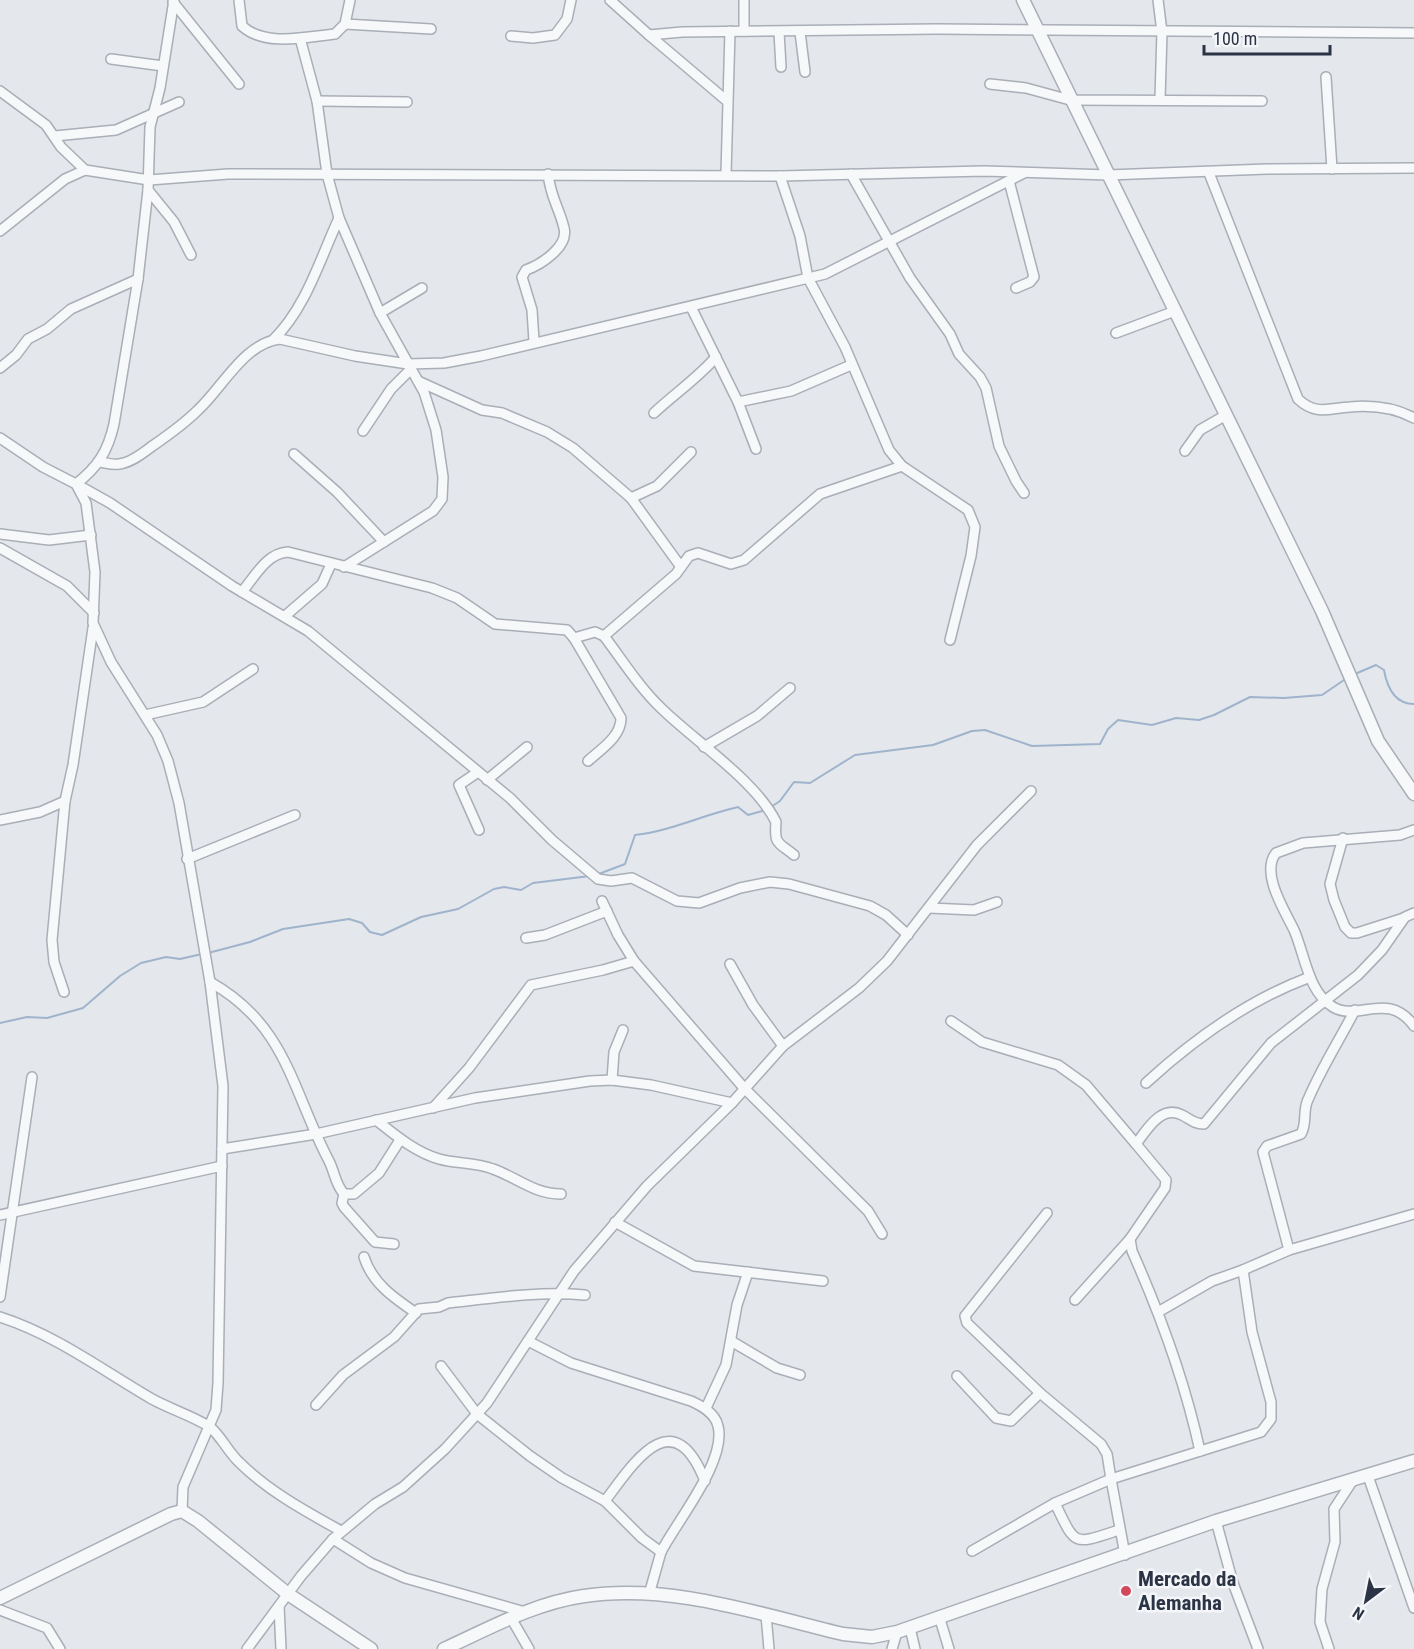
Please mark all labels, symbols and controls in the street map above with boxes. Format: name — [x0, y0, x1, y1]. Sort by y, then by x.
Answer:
scale bar — [1204, 18, 1330, 56]
text: 100 m — [1213, 28, 1257, 49]
place label: Mercado da Alemanha — [1138, 1567, 1236, 1615]
north arrow — [1336, 1571, 1396, 1631]
marker: Mercado da Alemanha — [1119, 1584, 1133, 1598]
text: N — [1349, 1603, 1368, 1624]

